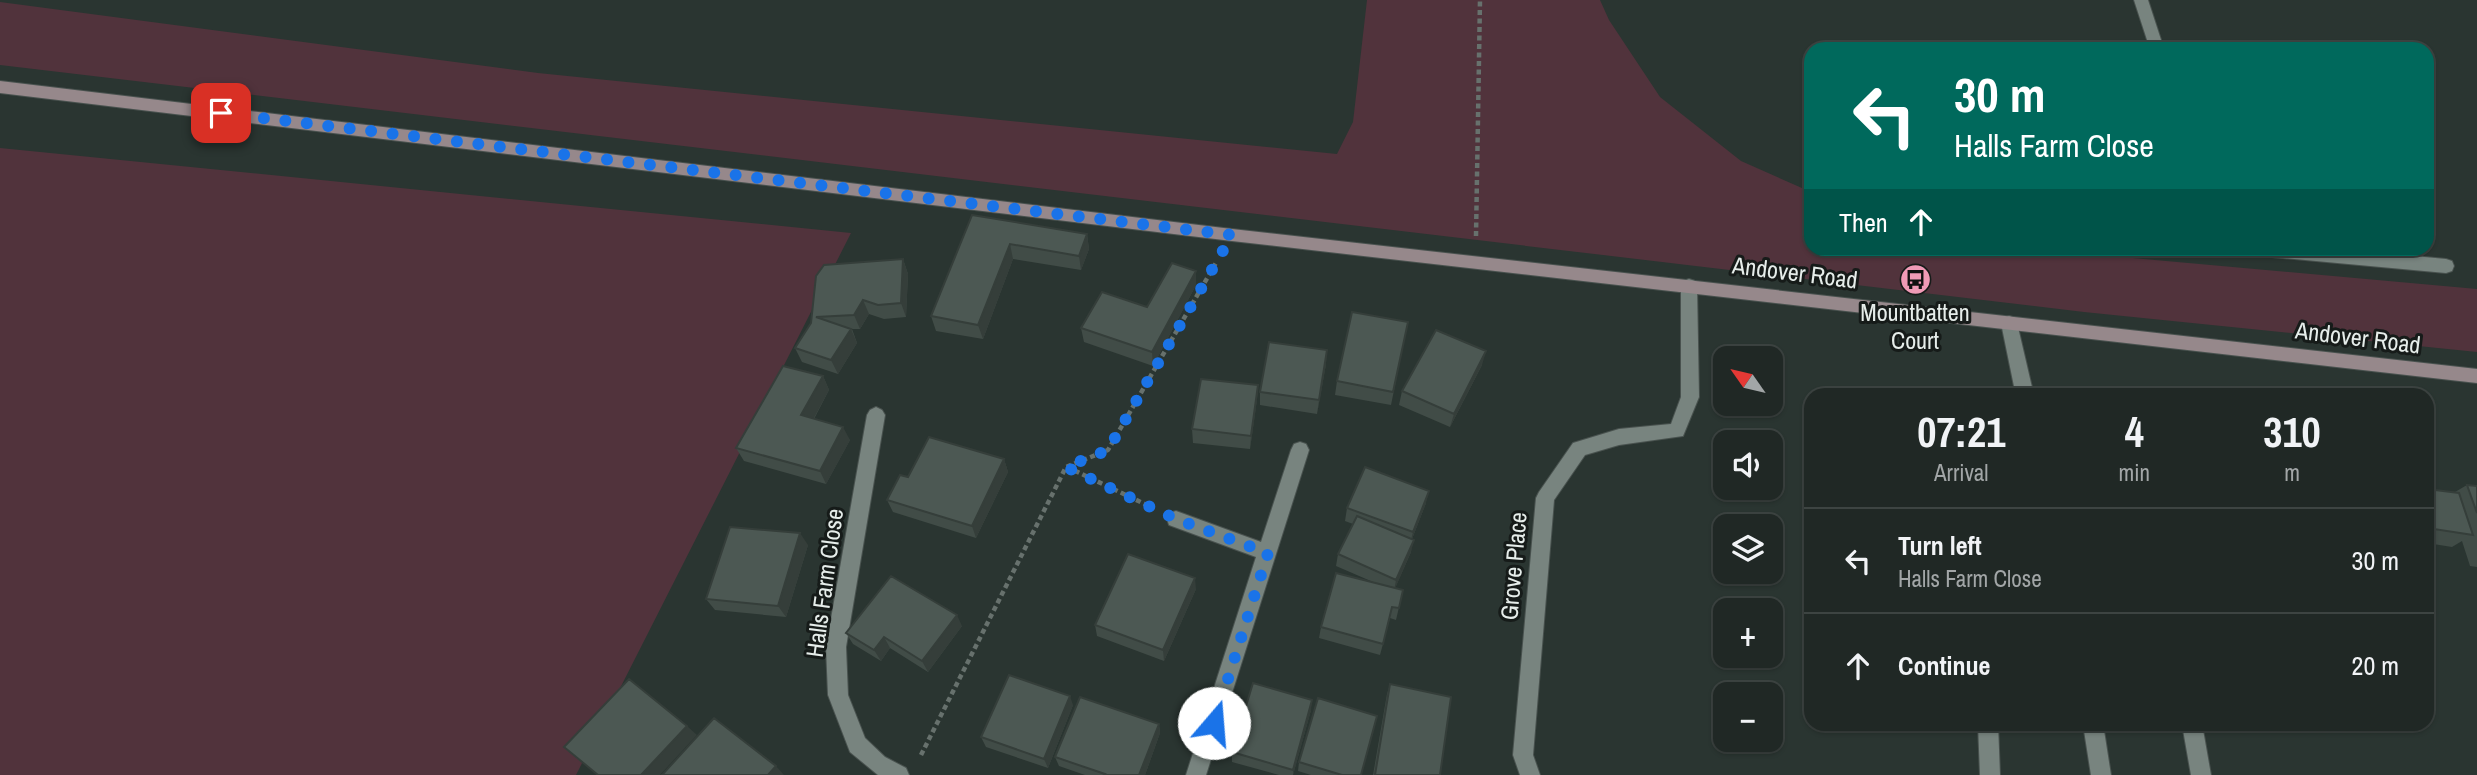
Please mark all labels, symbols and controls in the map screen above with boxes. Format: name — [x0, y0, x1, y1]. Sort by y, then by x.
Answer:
text: 30 m — [1954, 61, 2046, 127]
icon: left — [1839, 70, 1930, 161]
pin — [191, 83, 251, 143]
icon: arrive — [202, 94, 240, 132]
text: Halls Farm Close — [1954, 124, 2154, 167]
icon: ahead — [1902, 203, 1940, 241]
text: Then — [1839, 205, 1888, 240]
street label: Andover Road — [1730, 248, 1860, 296]
bus stop icon: Mountbatten Court — [1898, 262, 1932, 296]
place label: Mountbatten Court — [1860, 296, 1970, 356]
street label: Andover Road — [2293, 313, 2423, 361]
north arrow — [1713, 346, 1783, 416]
map controls — [1713, 346, 1783, 752]
text: 07:21 — [1917, 404, 2005, 460]
text: 4 — [2125, 404, 2144, 460]
text: 310 — [2263, 404, 2321, 460]
button: sound — [1713, 430, 1783, 500]
text: Arrival — [1934, 457, 1989, 488]
text: min — [2119, 457, 2150, 488]
text: m — [2284, 457, 2300, 488]
street label: Halls Farm Close — [798, 506, 850, 659]
street label: Grove Place — [1492, 511, 1534, 621]
button: layers — [1713, 514, 1783, 584]
text: Turn left — [1898, 528, 1982, 563]
icon: left — [1839, 542, 1877, 580]
text: 30 m — [2352, 543, 2399, 578]
text: Halls Farm Close — [1898, 563, 2042, 594]
button: + — [1713, 598, 1783, 668]
icon: ahead — [1839, 647, 1877, 685]
text: Continue — [1898, 648, 1990, 683]
text: 20 m — [2352, 648, 2399, 683]
button: − — [1713, 682, 1783, 752]
position arrow — [1177, 686, 1251, 760]

